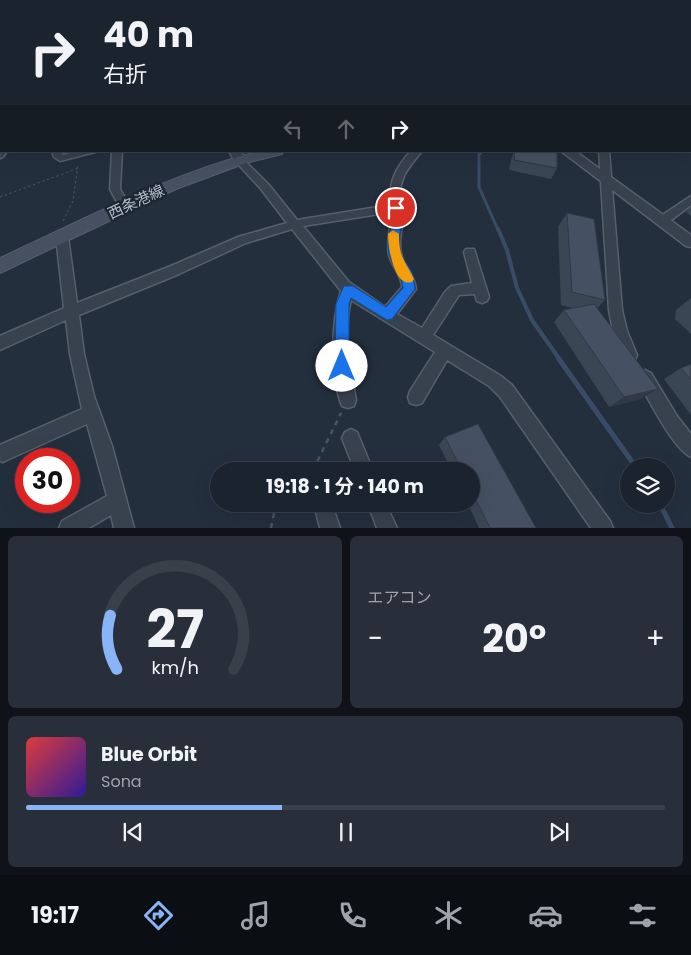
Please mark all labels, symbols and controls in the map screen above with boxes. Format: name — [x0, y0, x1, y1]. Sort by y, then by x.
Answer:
text: 40 m — [103, 10, 194, 59]
icon: right — [20, 20, 85, 85]
text: 右折 — [103, 59, 147, 90]
icon: left — [279, 115, 307, 143]
icon: ahead — [332, 115, 360, 143]
icon: right — [385, 115, 413, 143]
street label: 西条港線 — [104, 179, 167, 224]
pin — [375, 187, 417, 229]
icon: arrive — [382, 194, 410, 222]
position arrow — [315, 339, 367, 391]
speed limit sign: 30 — [15, 448, 80, 513]
map controls — [620, 458, 675, 513]
button: layers — [620, 458, 675, 513]
text: 19:18 · 1 分 · 140 m — [266, 473, 424, 500]
text: エアコン — [368, 586, 432, 609]
text: 27 — [146, 593, 204, 666]
text: 20° — [482, 612, 546, 665]
text: − — [368, 619, 383, 658]
text: + — [646, 619, 665, 658]
text: km/h — [151, 655, 199, 680]
text: Blue Orbit — [101, 741, 197, 768]
text: Sona — [101, 770, 142, 793]
icon: previous — [119, 818, 147, 846]
icon: pause — [332, 818, 360, 846]
icon: next — [545, 818, 573, 846]
icon: directions — [141, 898, 176, 933]
icon: music — [238, 898, 273, 933]
icon: phone — [335, 898, 370, 933]
icon: climate — [431, 898, 466, 933]
icon: car — [528, 898, 563, 933]
icon: filters — [625, 898, 660, 933]
text: 19:17 — [31, 900, 79, 931]

